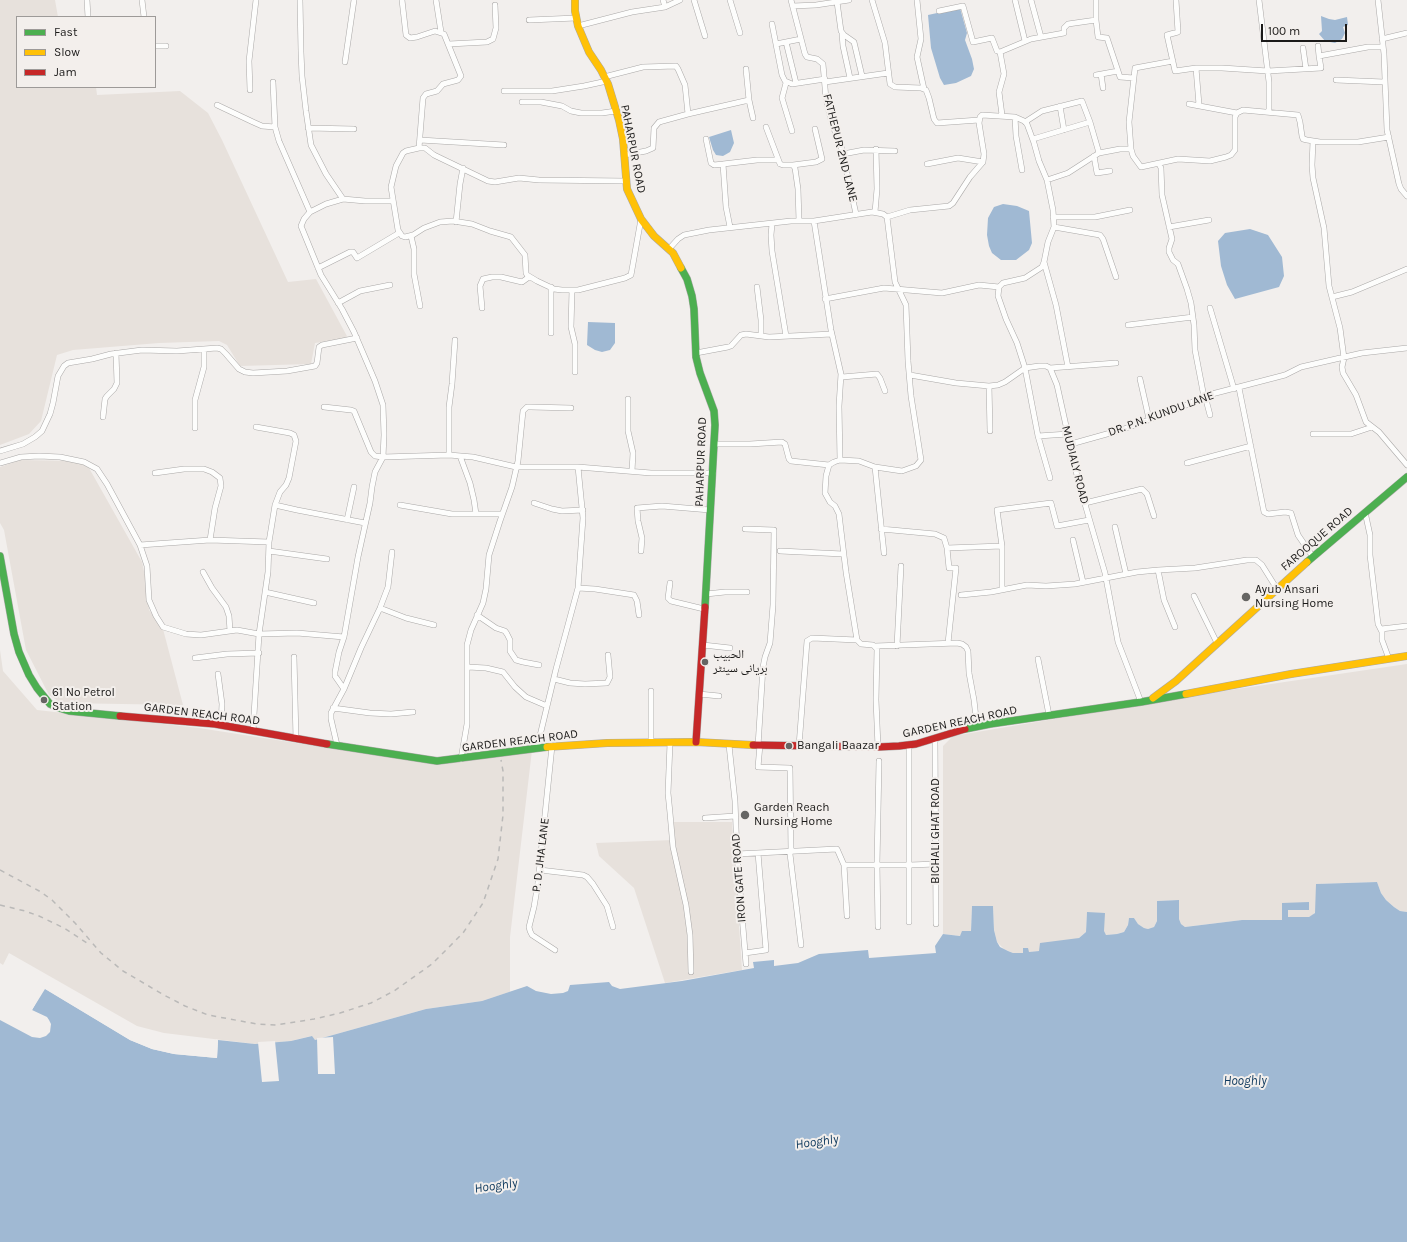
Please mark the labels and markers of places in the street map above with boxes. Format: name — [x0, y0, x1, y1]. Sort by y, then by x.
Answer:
place label: Ayub Ansari Nursing Home — [1255, 583, 1334, 611]
marker: Ayub Ansari Nursing Home — [1240, 591, 1252, 603]
place label: الحبیب بریانی سینٹر — [713, 648, 768, 676]
marker: الحبیب بریانی سینٹر — [700, 657, 710, 667]
place label: 61 No Petrol Station — [52, 686, 115, 714]
marker: 61 No Petrol Station — [39, 695, 49, 705]
place label: Bangali Baazar — [797, 739, 879, 753]
marker: Bangali Baazar — [784, 741, 794, 751]
place label: Garden Reach Nursing Home — [754, 801, 833, 829]
marker: Garden Reach Nursing Home — [739, 809, 751, 821]

